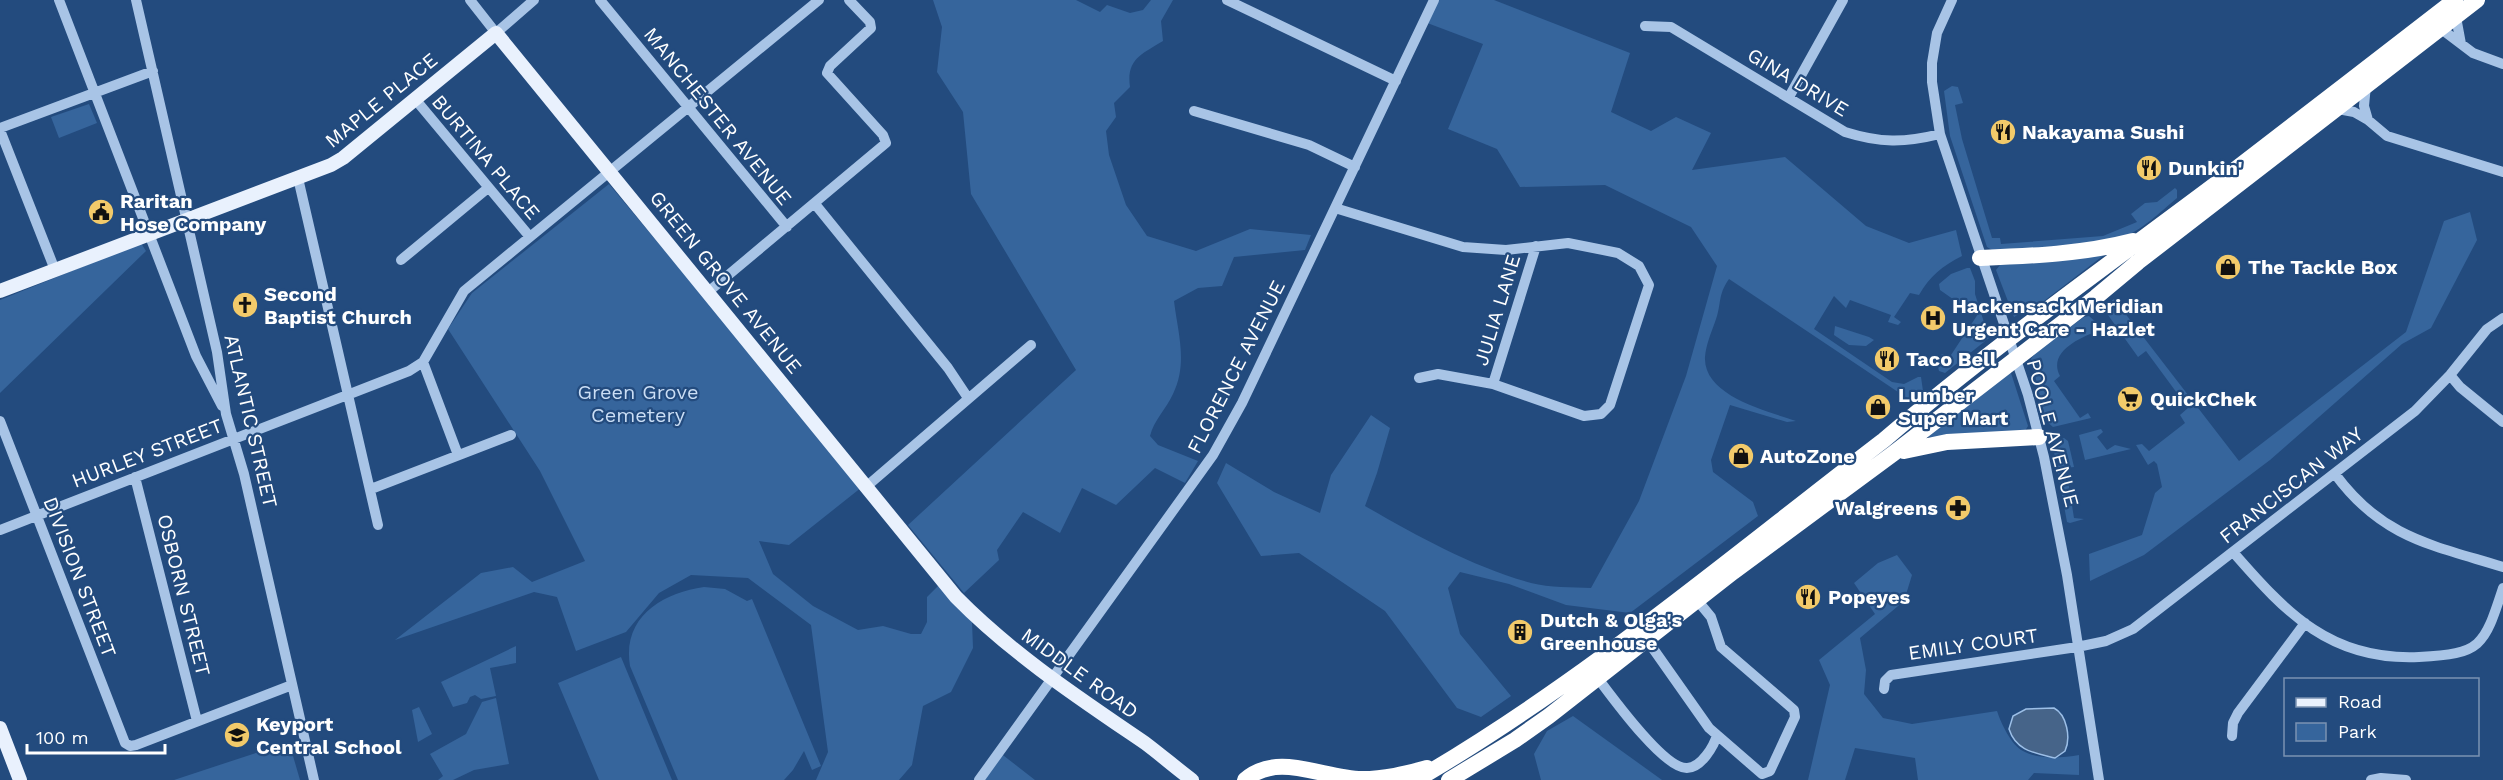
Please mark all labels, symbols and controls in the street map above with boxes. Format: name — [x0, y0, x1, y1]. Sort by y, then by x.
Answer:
street label: MANCHESTER AVENUE — [639, 22, 797, 210]
street label: GINA DRIVE — [1743, 42, 1853, 122]
street label: MAPLE PLACE — [320, 47, 442, 153]
street label: BURTINA PLACE — [427, 90, 545, 224]
restaurant icon: Nakayama Sushi — [1988, 117, 2018, 147]
place label: Nakayama Sushi — [2022, 120, 2184, 144]
restaurant icon: Dunkin' — [2134, 153, 2164, 183]
place label: Dunkin' — [2168, 156, 2243, 180]
street label: GREEN GROVE AVENUE — [645, 186, 807, 378]
place label: Raritan Hose Company — [120, 189, 267, 236]
public building icon: Raritan Hose Company — [86, 197, 116, 227]
street label: JULIA LANE — [1469, 251, 1525, 369]
shop icon: The Tackle Box — [2213, 252, 2243, 282]
place label: The Tackle Box — [2248, 255, 2398, 279]
street label: FLORENCE AVENUE — [1182, 276, 1290, 458]
place label: Second Baptist Church — [264, 282, 412, 329]
church icon: Second Baptist Church — [230, 290, 260, 320]
place label: Hackensack Meridian Urgent Care - Hazlet — [1952, 294, 2163, 341]
hospital icon: Hackensack Meridian Urgent Care - Hazlet — [1918, 303, 1948, 333]
street label: ATLANTIC STREET — [219, 332, 283, 510]
restaurant icon: Taco Bell — [1872, 344, 1902, 374]
place label: Taco Bell — [1906, 347, 1997, 371]
street label: POOLE AVENUE — [2022, 356, 2084, 510]
park label: Green Grove Cemetery — [578, 380, 698, 427]
place label: Lumber Super Mart — [1898, 383, 2008, 430]
supermarket icon: QuickChek — [2115, 384, 2145, 414]
place label: QuickChek — [2150, 387, 2257, 411]
shop icon: Lumber Super Mart — [1863, 392, 1893, 422]
street label: HURLEY STREET — [68, 413, 226, 493]
street label: FRANCISCAN WAY — [2214, 421, 2368, 548]
shop icon: AutoZone — [1726, 441, 1756, 471]
place label: AutoZone — [1760, 444, 1855, 468]
pharmacy icon: Walgreens — [1943, 493, 1973, 523]
street label: DIVISION STREET — [38, 494, 122, 660]
place label: Walgreens — [1835, 496, 1938, 520]
street label: OSBORN STREET — [152, 512, 216, 678]
restaurant icon: Popeyes — [1793, 582, 1823, 612]
place label: Popeyes — [1828, 585, 1910, 609]
place label: Dutch & Olga's Greenhouse — [1540, 608, 1682, 655]
building icon: Dutch & Olga's Greenhouse — [1505, 617, 1535, 647]
street label: MIDDLE ROAD — [1017, 623, 1143, 723]
street label: EMILY COURT — [1907, 623, 2039, 665]
legend — [2284, 678, 2479, 756]
text: Road — [2338, 691, 2382, 712]
place label: Keyport Central School — [256, 712, 402, 759]
scale bar — [27, 717, 165, 755]
school or university icon: Keyport Central School — [222, 720, 252, 750]
text: Park — [2338, 721, 2377, 742]
text: 100 m — [36, 727, 89, 748]

